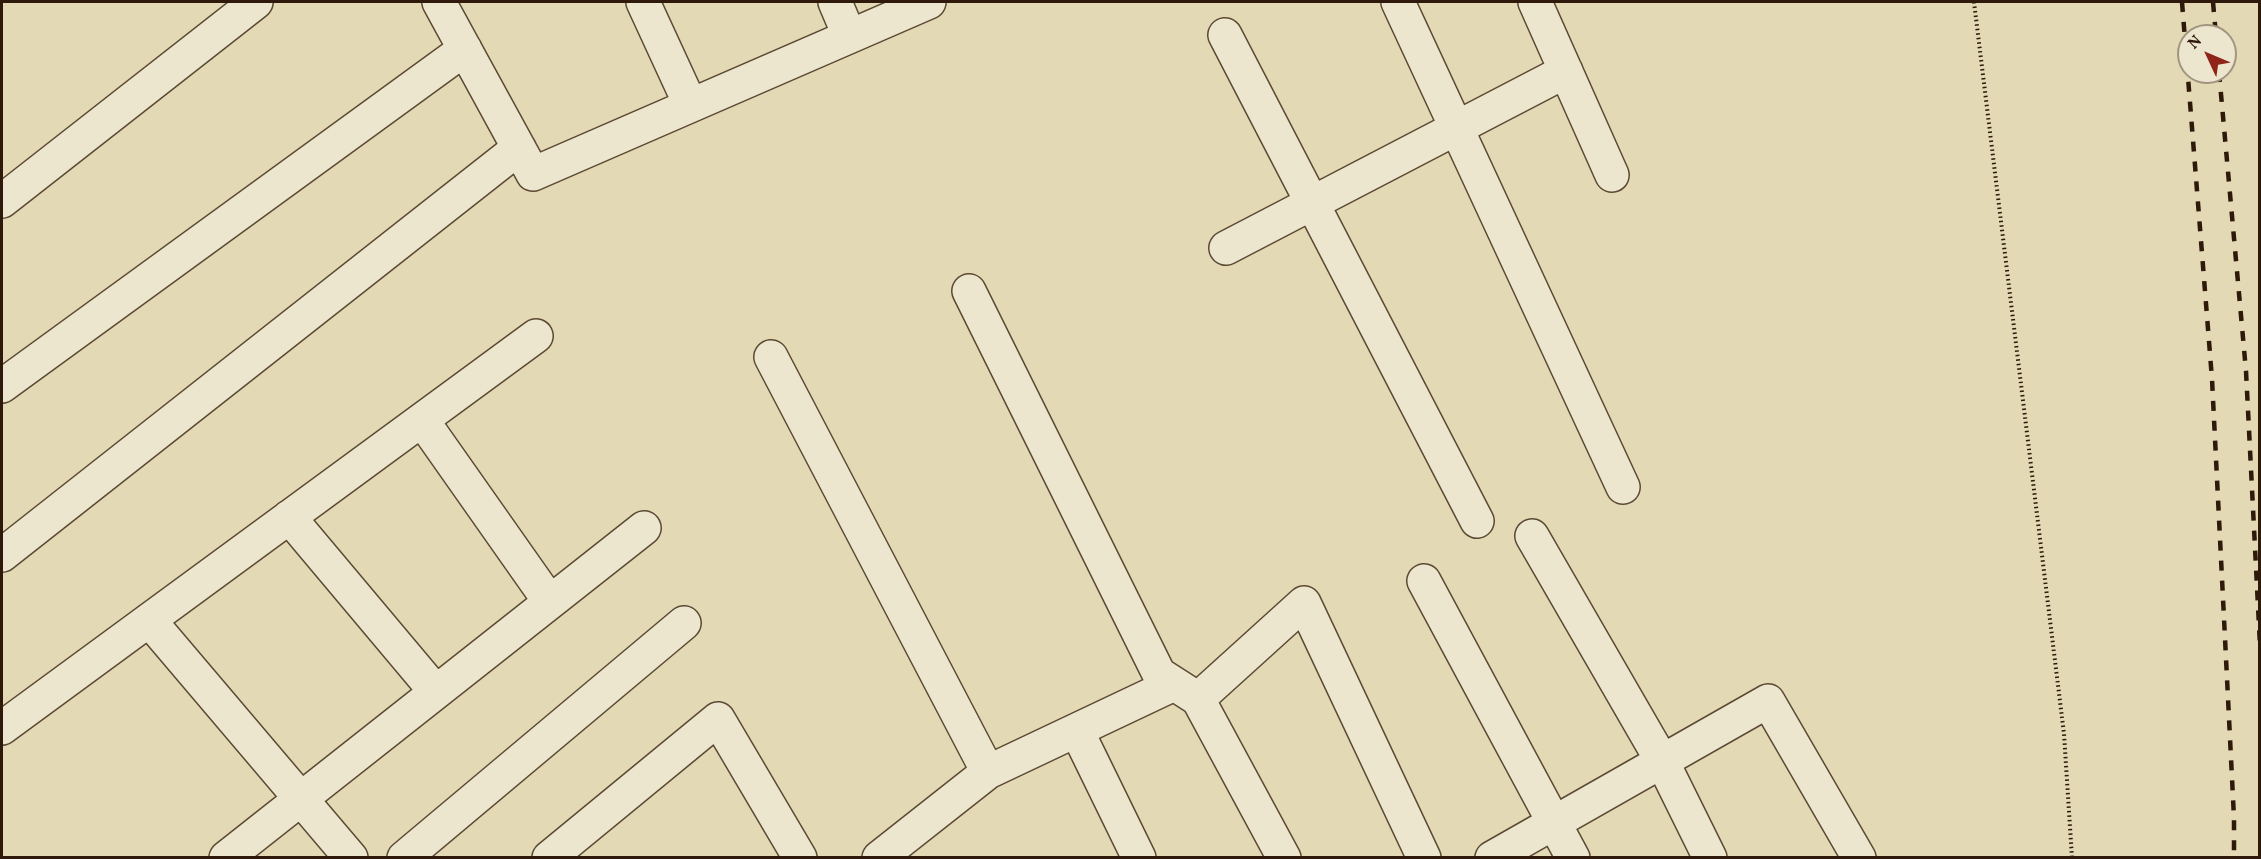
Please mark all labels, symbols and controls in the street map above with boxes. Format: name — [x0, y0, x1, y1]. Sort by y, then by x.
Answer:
north arrow — [2177, 24, 2237, 84]
text: N — [2184, 31, 2207, 55]

